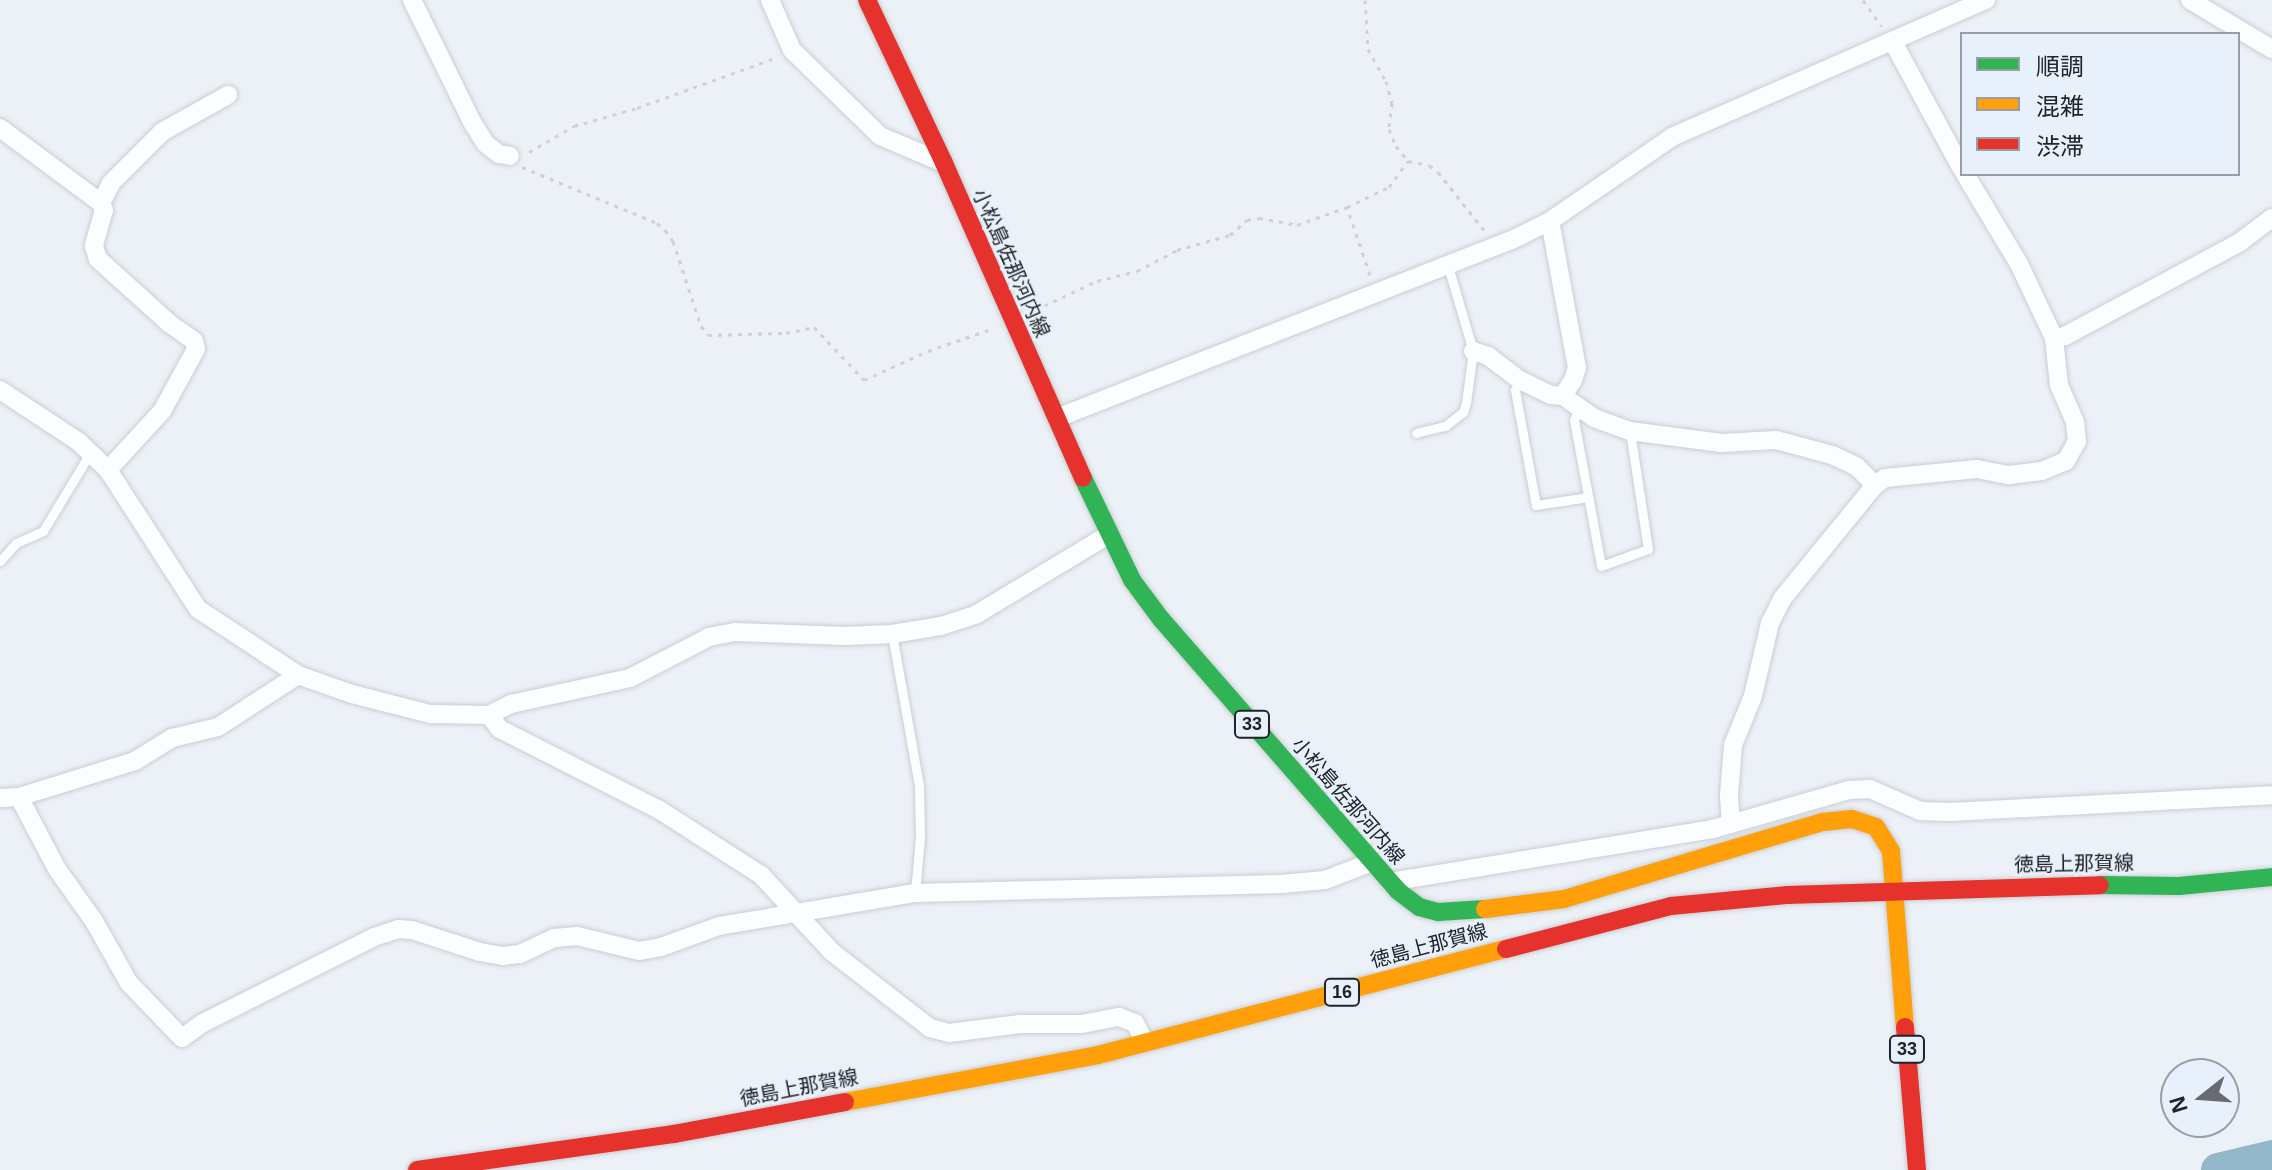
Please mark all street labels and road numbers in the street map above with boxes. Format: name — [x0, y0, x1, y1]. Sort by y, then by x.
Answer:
street label: 小松島佐那河内線 — [967, 185, 1055, 341]
road number: 33 — [1232, 710, 1272, 738]
street label: 小松島佐那河内線 — [1286, 733, 1410, 869]
street label: 徳島上那賀線 — [2014, 851, 2134, 877]
street label: 徳島上那賀線 — [1368, 919, 1490, 973]
road number: 16 — [1322, 978, 1362, 1006]
road number: 33 — [1887, 1035, 1927, 1063]
street label: 徳島上那賀線 — [738, 1065, 860, 1111]

